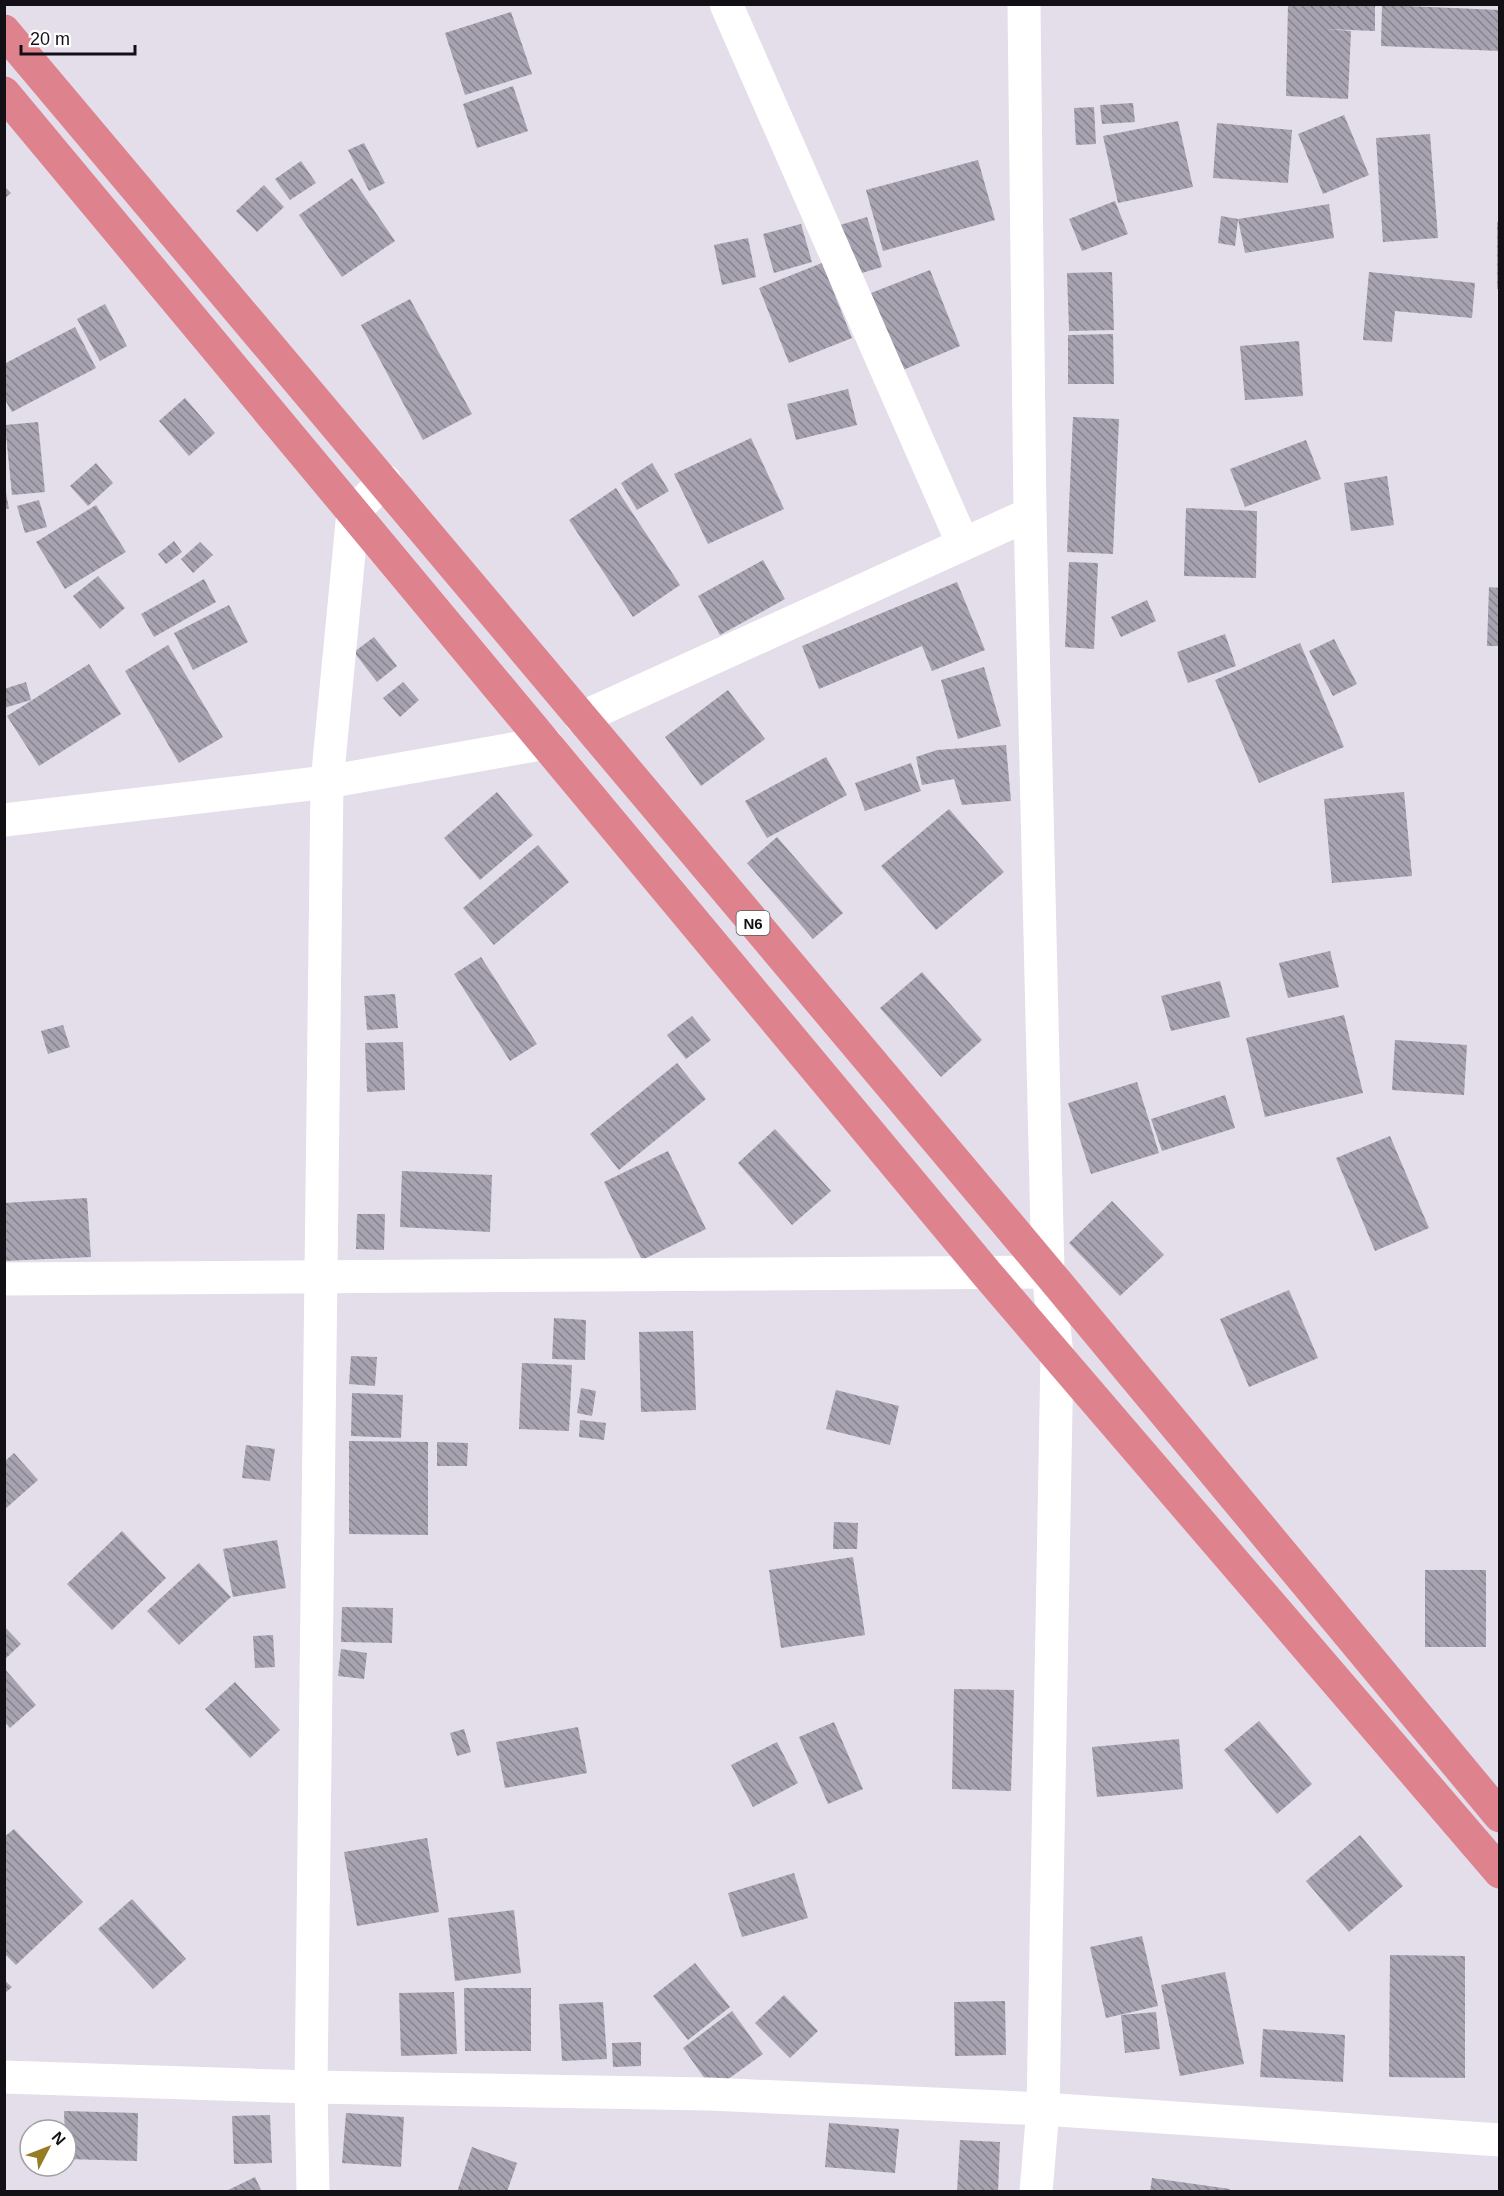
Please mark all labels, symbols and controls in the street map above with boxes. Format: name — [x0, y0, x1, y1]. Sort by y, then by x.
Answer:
scale bar — [21, 18, 135, 56]
text: 20 m — [30, 29, 70, 49]
road number: N6 — [736, 911, 770, 935]
north arrow — [18, 2118, 78, 2178]
text: N — [49, 2128, 69, 2148]

